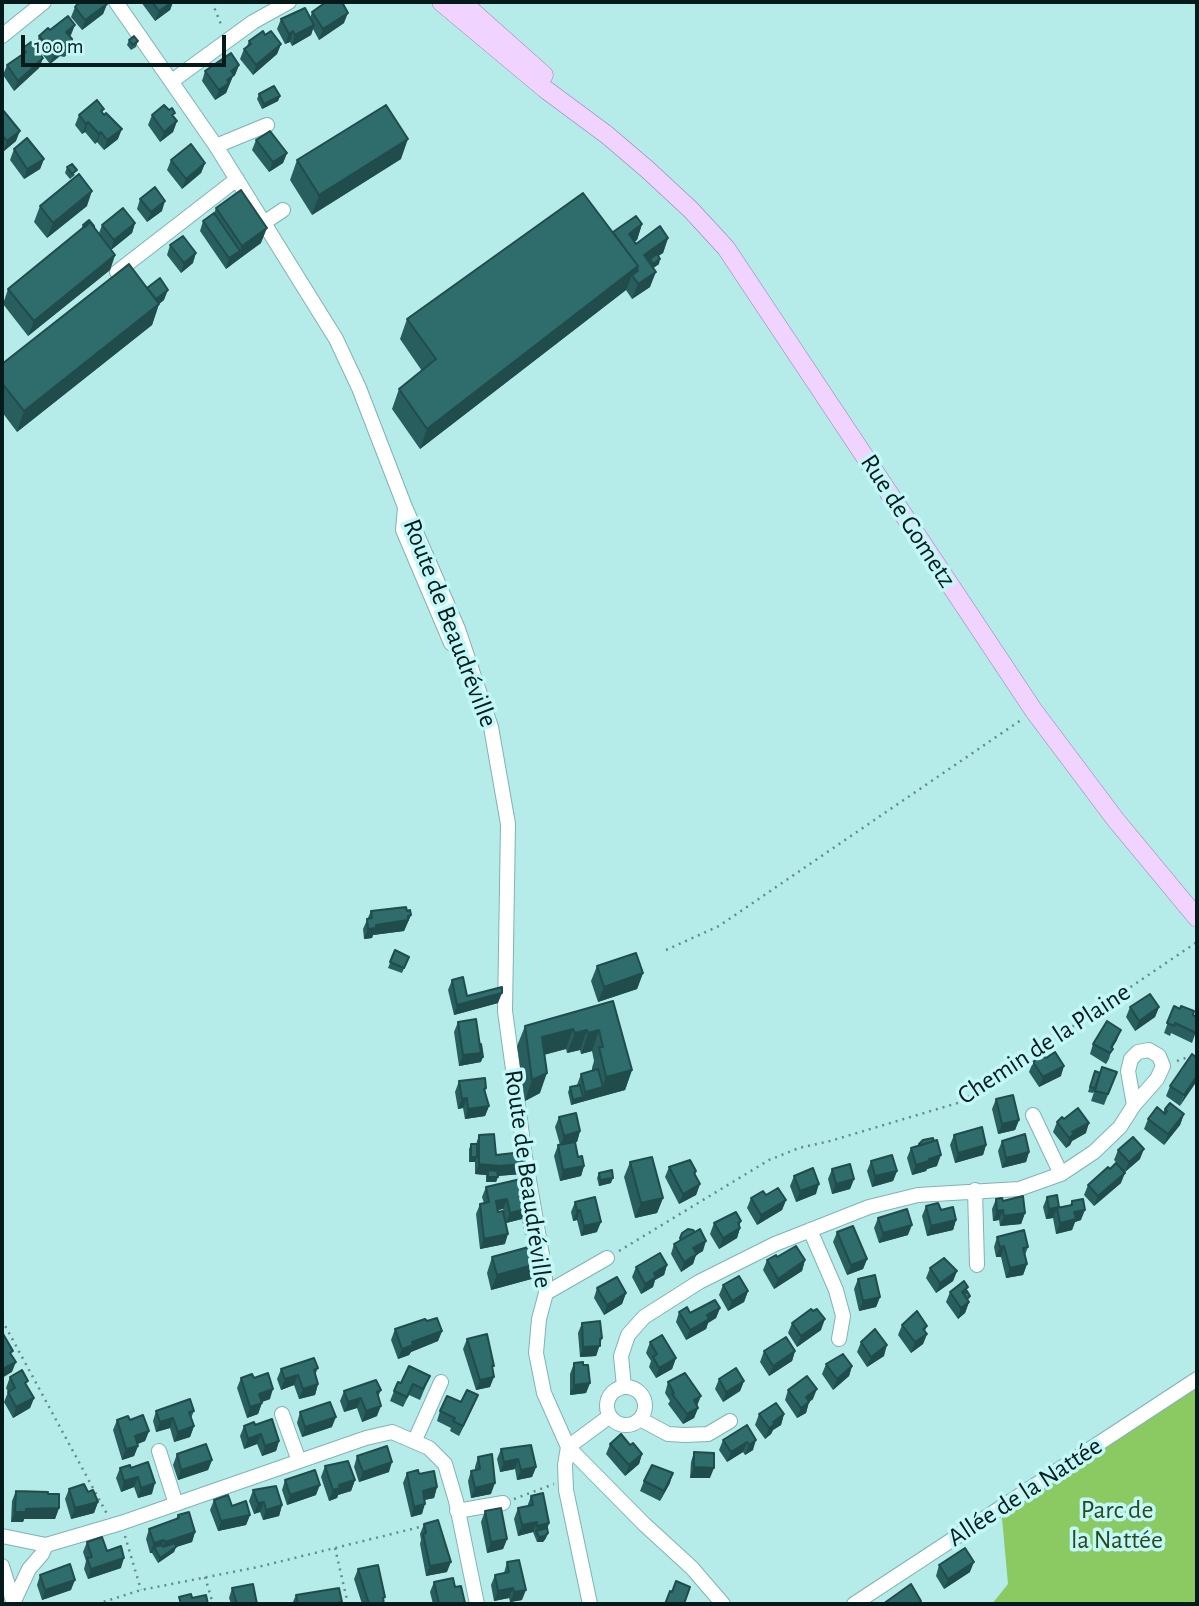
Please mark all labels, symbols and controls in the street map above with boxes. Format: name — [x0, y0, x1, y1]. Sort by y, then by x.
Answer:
scale bar — [24, 21, 229, 65]
text: 100 m — [34, 36, 84, 57]
street label: Rue de Gometz — [853, 449, 963, 593]
street label: Route de Beaudréville — [396, 515, 504, 731]
street label: Chemin de la Plaine — [952, 976, 1136, 1112]
street label: Route de Beaudréville — [497, 1068, 559, 1290]
street label: Allée de la Nattée — [942, 1430, 1108, 1554]
park label: Parc de la Nattée — [1071, 1494, 1163, 1556]

